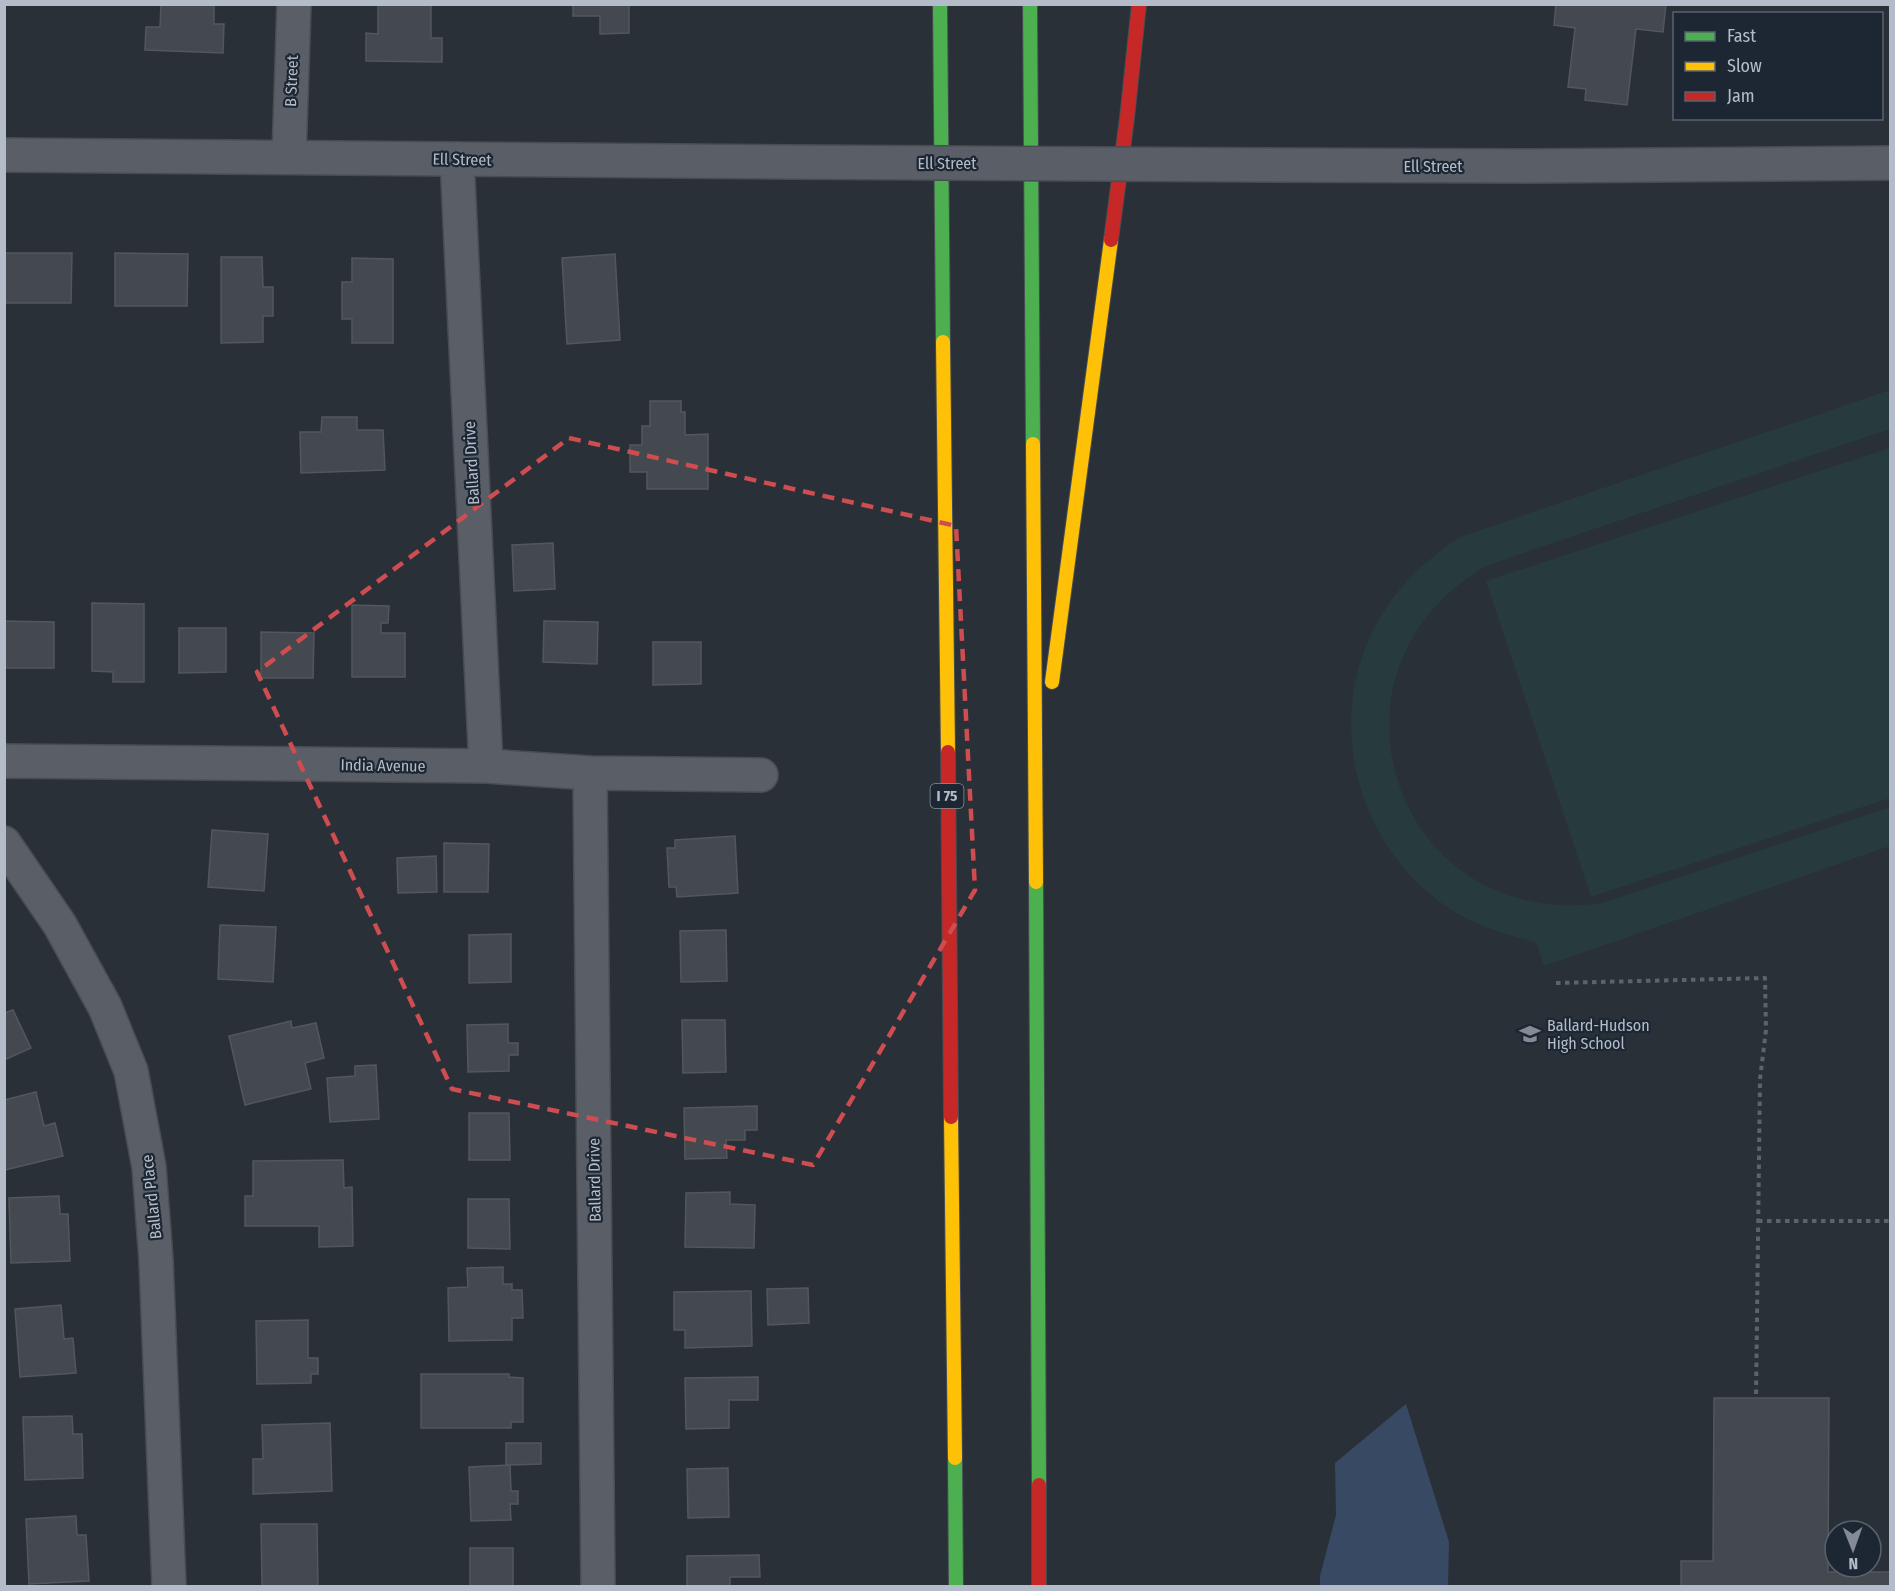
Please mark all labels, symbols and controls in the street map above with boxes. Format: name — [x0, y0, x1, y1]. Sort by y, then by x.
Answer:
legend — [1673, 12, 1883, 120]
text: Fast — [1727, 25, 1756, 47]
street label: B Street — [281, 54, 302, 107]
text: Slow — [1727, 55, 1762, 77]
text: Jam — [1727, 85, 1755, 107]
street label: Ell Street — [432, 149, 492, 170]
street label: Ell Street — [918, 154, 977, 173]
street label: Ell Street — [1404, 157, 1463, 176]
street label: Ballard Drive — [460, 420, 483, 505]
street label: India Avenue — [340, 755, 426, 776]
road number: I 75 — [930, 784, 964, 808]
place label: Ballard-Hudson High School — [1547, 1016, 1650, 1053]
school or university icon: Ballard-Hudson High School — [1518, 1022, 1542, 1046]
street label: Ballard Drive — [584, 1138, 605, 1222]
street label: Ballard Place — [138, 1154, 165, 1240]
north arrow — [1823, 1519, 1883, 1579]
text: N — [1848, 1554, 1858, 1573]

